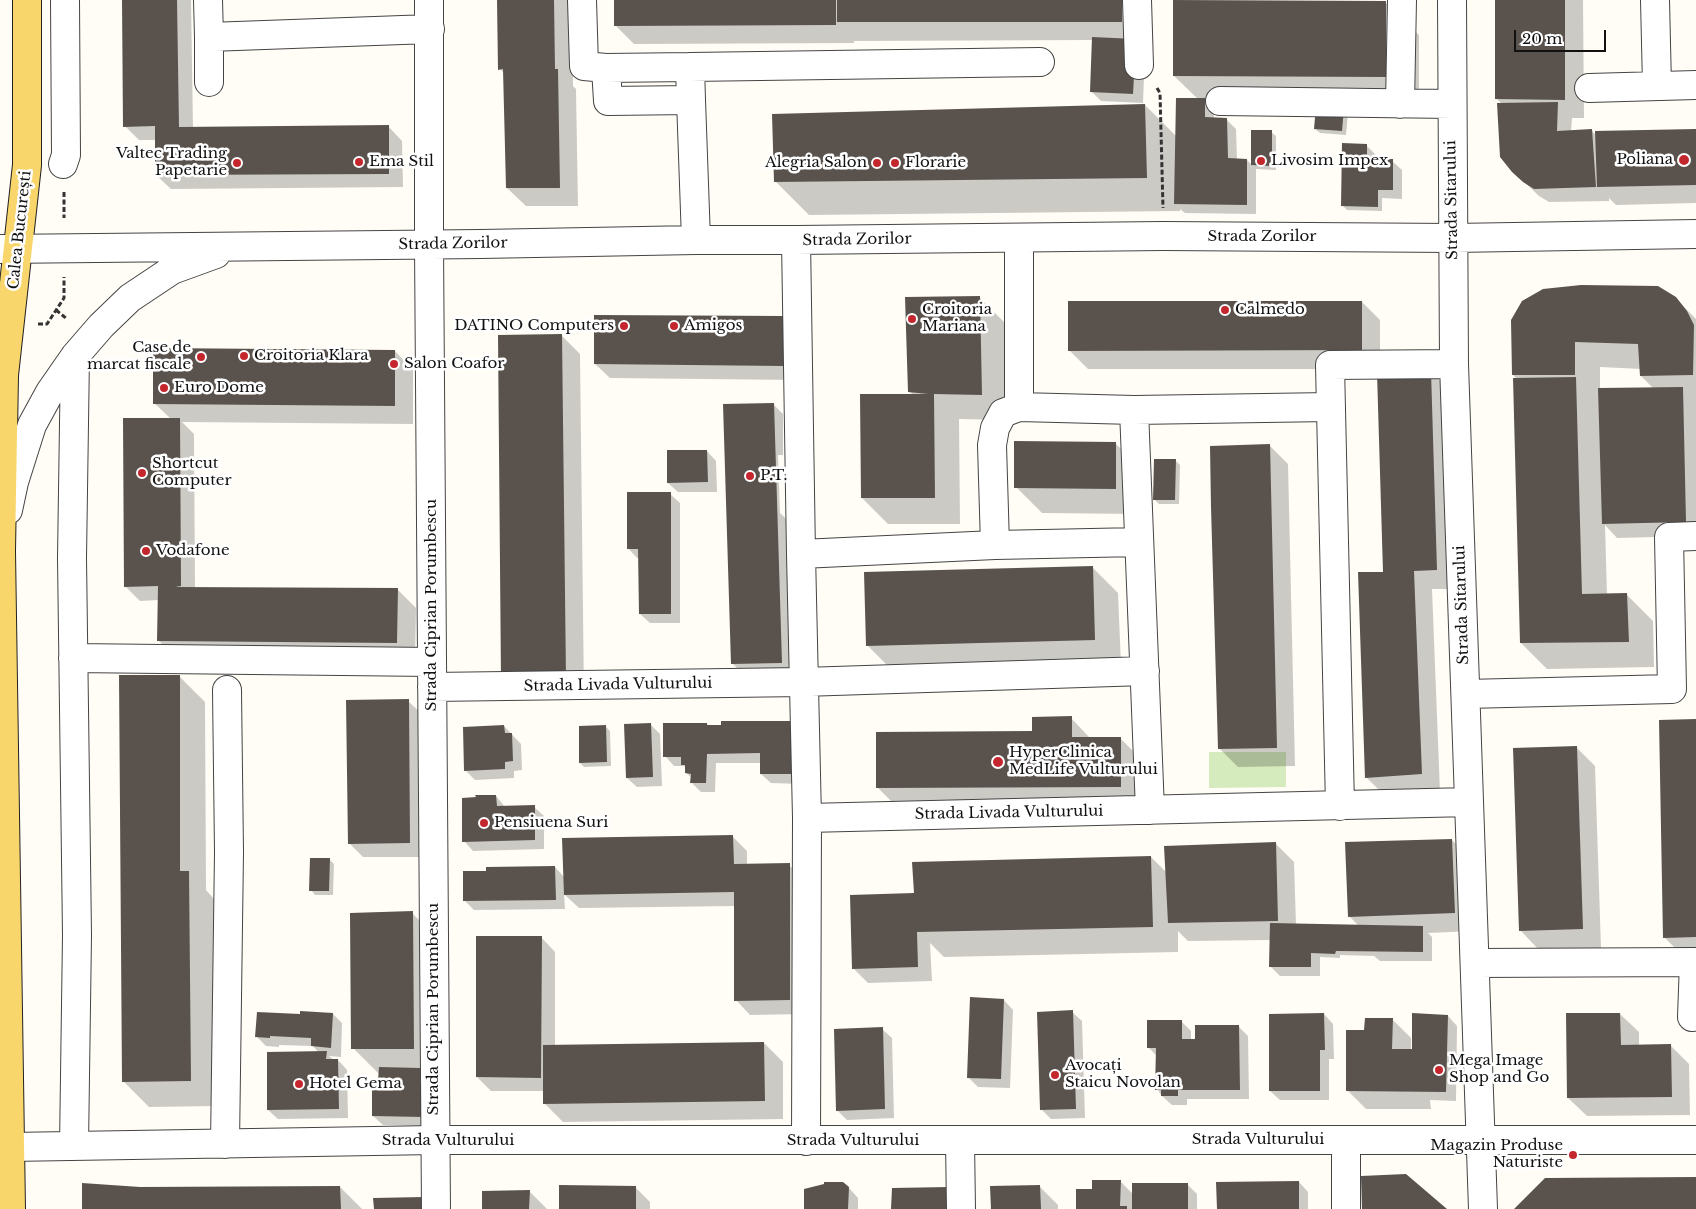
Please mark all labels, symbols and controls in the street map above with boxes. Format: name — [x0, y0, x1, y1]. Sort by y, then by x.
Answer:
scale bar — [1516, 20, 1608, 52]
text: 20 m — [1522, 29, 1562, 48]
street label: Strada Sitarului — [1442, 140, 1462, 260]
place label: Valtec Trading Papetarie — [116, 145, 227, 180]
place label: Poliana — [1616, 151, 1673, 169]
place label: Livosim Impex — [1271, 152, 1388, 170]
place label: Ema Stil — [369, 153, 434, 171]
marker: Poliana — [1677, 153, 1691, 167]
place label: Alegria Salon — [765, 154, 867, 172]
place label: Florarie — [905, 154, 966, 172]
marker: Livosim Impex — [1255, 155, 1267, 167]
marker: Ema Stil — [353, 156, 365, 168]
marker: Valtec Trading Papetarie — [231, 157, 243, 169]
marker: Alegria Salon — [871, 157, 883, 169]
marker: Florarie — [889, 157, 901, 169]
street label: Calea București — [5, 170, 35, 290]
street label: Strada Zorilor — [1208, 228, 1316, 246]
street label: Strada Zorilor — [802, 230, 912, 250]
street label: Strada Zorilor — [398, 234, 508, 254]
place label: Croitoria Mariana — [922, 301, 992, 336]
place label: Calmedo — [1235, 301, 1305, 319]
marker: Calmedo — [1219, 304, 1231, 316]
marker: Croitoria Mariana — [906, 313, 918, 325]
place label: DATINO Computers — [454, 317, 614, 335]
place label: Amigos — [684, 317, 742, 335]
marker: DATINO Computers — [618, 320, 630, 332]
marker: Amigos — [668, 320, 680, 332]
place label: Case de marcat fiscale — [87, 339, 191, 374]
place label: Croitoria Klara — [254, 347, 369, 365]
marker: Croitoria Klara — [238, 350, 250, 362]
marker: Case de marcat fiscale — [195, 351, 207, 363]
place label: Salon Coafor — [404, 355, 504, 373]
marker: Salon Coafor — [388, 358, 400, 370]
place label: Euro Dome — [174, 379, 264, 397]
marker: Euro Dome — [158, 382, 170, 394]
place label: Shortcut Computer — [152, 455, 232, 490]
marker: Shortcut Computer — [136, 467, 148, 479]
place label: P.T. — [760, 467, 787, 485]
marker: P.T. — [744, 470, 756, 482]
street label: Strada Ciprian Porumbescu — [423, 499, 441, 711]
place label: Vodafone — [156, 542, 229, 560]
marker: Vodafone — [140, 545, 152, 557]
street label: Strada Sitarului — [1451, 545, 1473, 665]
street label: Strada Livada Vulturului — [524, 674, 712, 696]
place label: HyperClinica MedLife Vulturului — [1009, 744, 1158, 779]
marker: HyperClinica MedLife Vulturului — [991, 755, 1005, 769]
street label: Strada Livada Vulturului — [915, 802, 1103, 824]
place label: Pensiuena Suri — [494, 814, 608, 832]
marker: Pensiuena Suri — [478, 817, 490, 829]
street label: Strada Ciprian Porumbescu — [425, 903, 443, 1115]
place label: Mega Image Shop and Go — [1449, 1052, 1549, 1087]
place label: Avocați Staicu Novolan — [1065, 1057, 1181, 1092]
marker: Mega Image Shop and Go — [1433, 1064, 1445, 1076]
marker: Avocați Staicu Novolan — [1049, 1069, 1061, 1081]
place label: Hotel Gema — [309, 1075, 402, 1093]
marker: Hotel Gema — [293, 1078, 305, 1090]
street label: Strada Vulturului — [1192, 1131, 1324, 1149]
street label: Strada Vulturului — [382, 1132, 514, 1150]
street label: Strada Vulturului — [787, 1132, 919, 1150]
place label: Magazin Produse Naturiste — [1430, 1137, 1563, 1172]
marker: Magazin Produse Naturiste — [1567, 1149, 1579, 1161]

